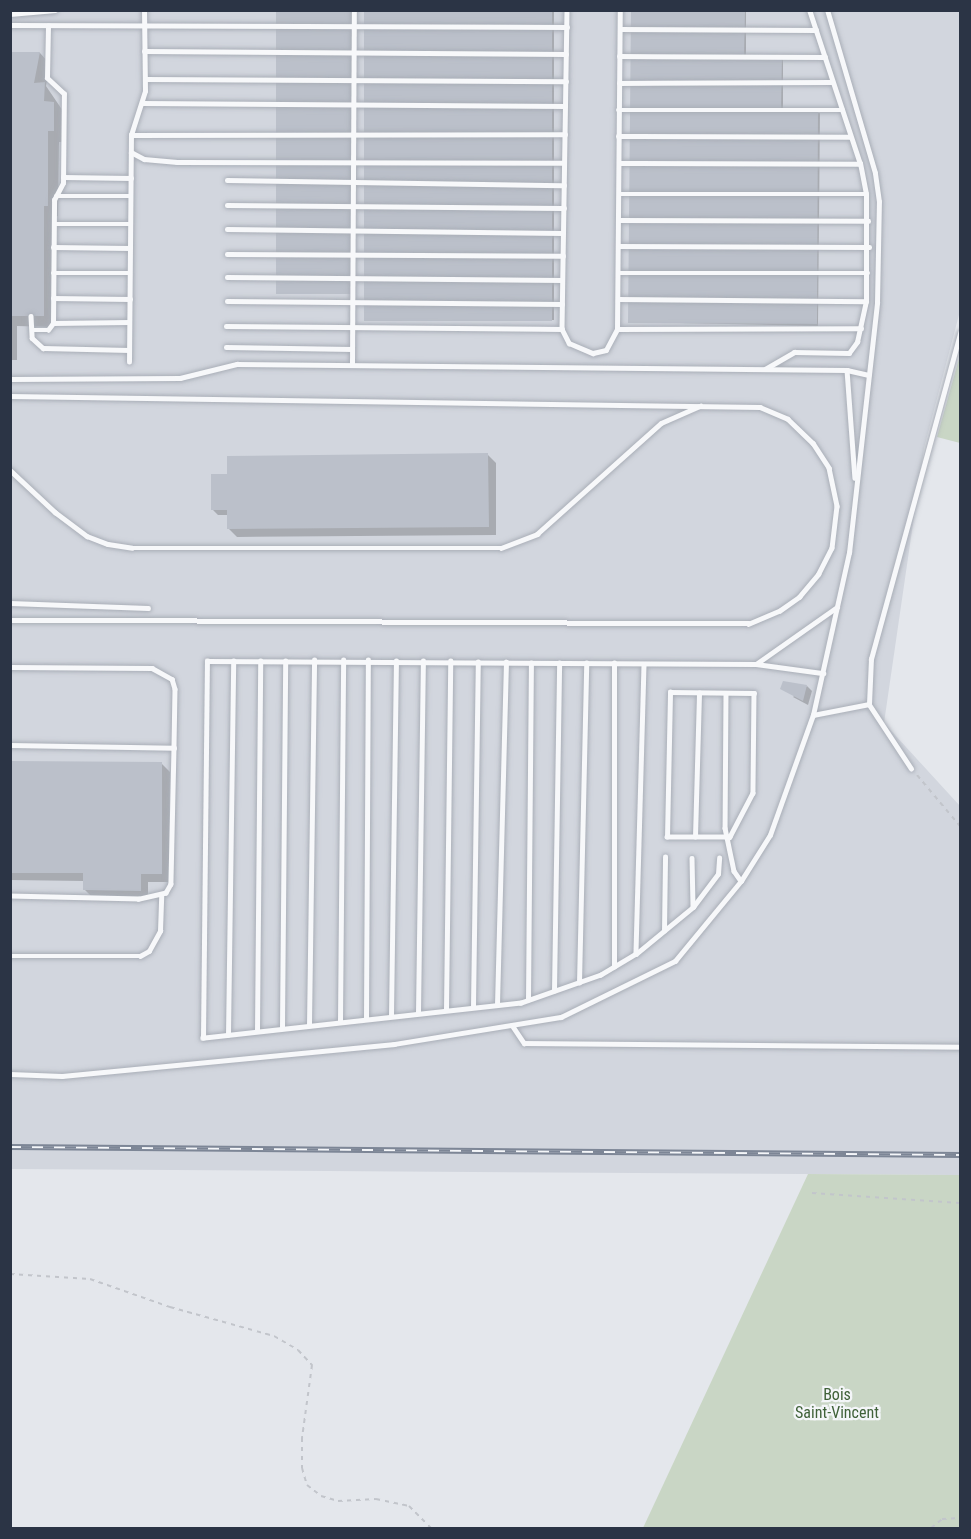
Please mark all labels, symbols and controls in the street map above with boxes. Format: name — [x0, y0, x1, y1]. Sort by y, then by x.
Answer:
park label: Bois Saint-Vincent — [795, 1385, 879, 1423]

